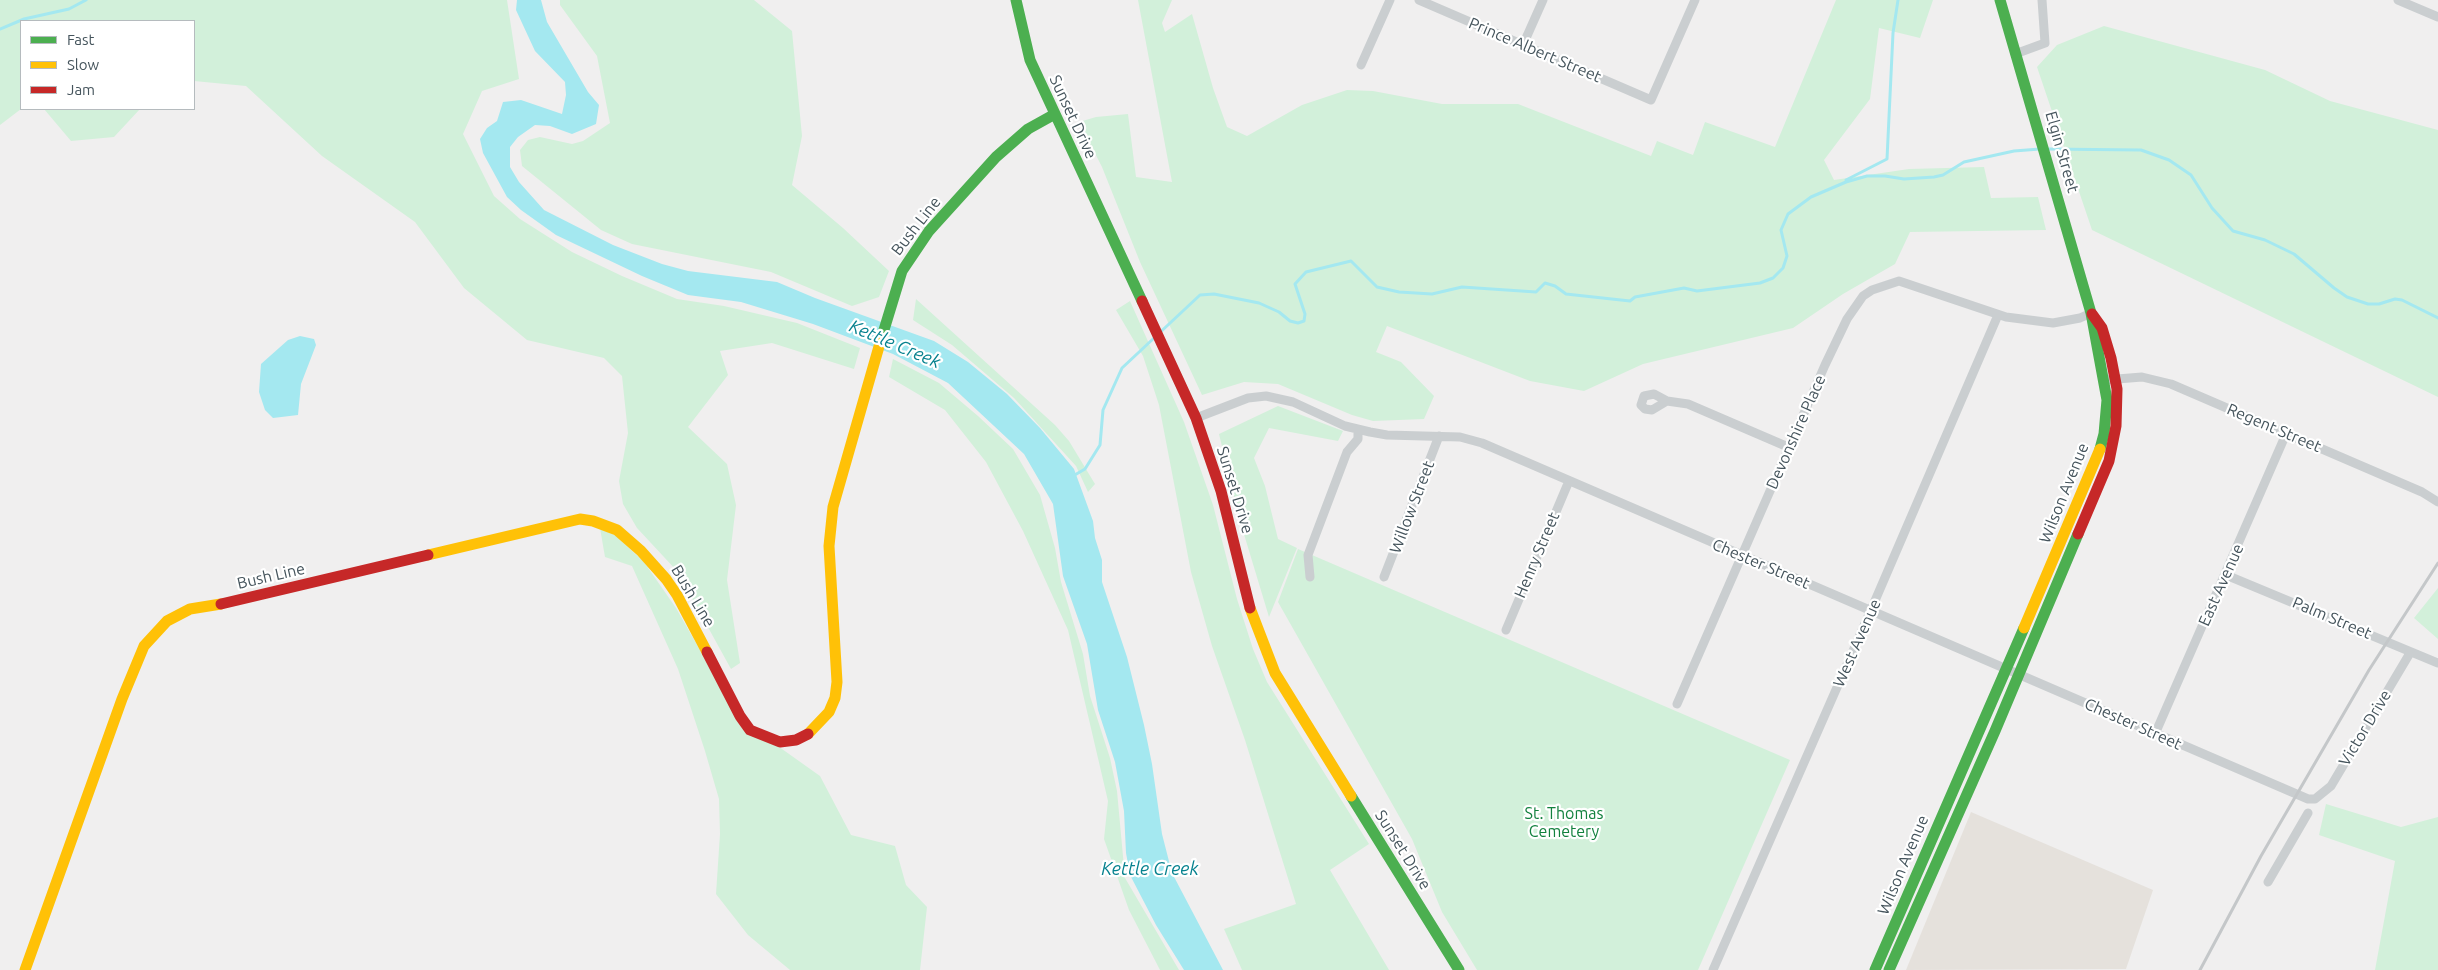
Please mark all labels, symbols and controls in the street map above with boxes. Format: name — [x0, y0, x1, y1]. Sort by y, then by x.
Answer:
street label: Prince Albert Street — [1466, 13, 1604, 87]
legend — [20, 20, 195, 110]
text: Fast — [67, 31, 94, 48]
text: Slow — [67, 56, 99, 73]
street label: Sunset Drive — [1045, 72, 1101, 162]
text: Jam — [67, 81, 95, 98]
street label: Elgin Street — [2041, 109, 2083, 195]
street label: Bush Line — [887, 193, 945, 259]
water label: Kettle Creek — [846, 315, 944, 373]
street label: Devonshire Place — [1762, 372, 1830, 492]
street label: Regent Street — [2224, 400, 2324, 456]
street label: Wilson Avenue — [2035, 440, 2093, 546]
street label: Sunset Drive — [1213, 444, 1257, 536]
street label: Willow Street — [1386, 458, 1438, 556]
street label: Henry Street — [1510, 509, 1564, 601]
street label: Chester Street — [1709, 535, 1813, 593]
street label: East Avenue — [2194, 541, 2248, 629]
street label: Bush Line — [235, 559, 307, 593]
street label: Bush Line — [667, 561, 719, 631]
street label: Palm Street — [2290, 593, 2374, 643]
street label: West Avenue — [1829, 596, 1885, 690]
street label: Victor Drive — [2335, 687, 2395, 769]
street label: Chester Street — [2081, 694, 2185, 754]
park label: St. Thomas Cemetery — [1525, 804, 1603, 842]
street label: Sunset Drive — [1371, 807, 1435, 893]
street label: Wilson Avenue — [1873, 812, 1933, 918]
water label: Kettle Creek — [1101, 858, 1199, 880]

